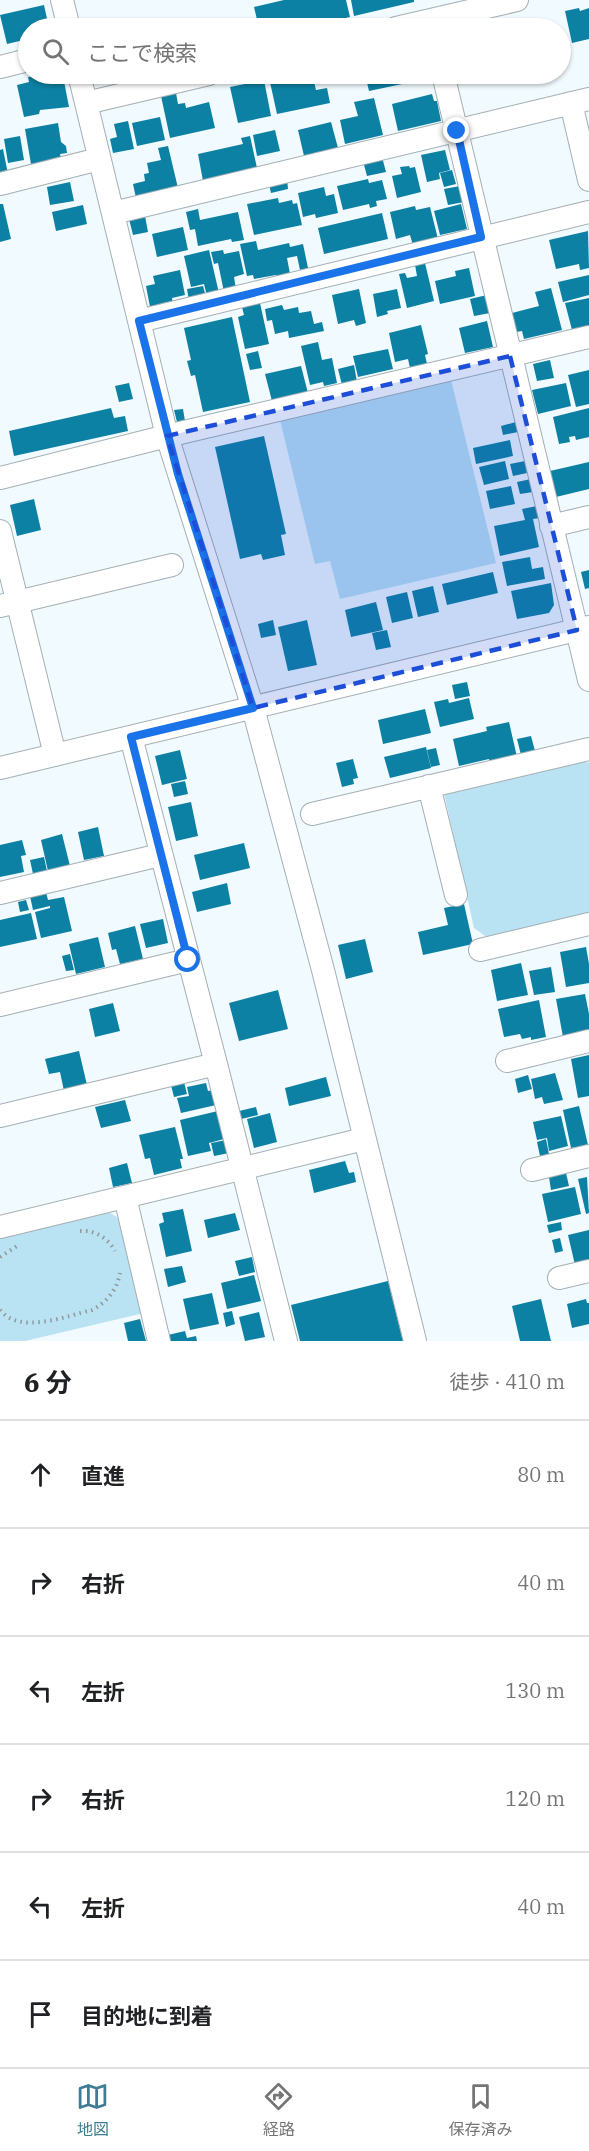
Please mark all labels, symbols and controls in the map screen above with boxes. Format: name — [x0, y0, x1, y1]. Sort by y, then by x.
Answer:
search box — [18, 18, 571, 84]
icon: search — [39, 35, 72, 68]
text: ここで検索 — [87, 38, 197, 67]
route end — [443, 117, 469, 143]
route start — [174, 946, 200, 972]
text: 6 分 — [24, 1365, 72, 1399]
text: 徒歩 · 410 m — [450, 1368, 565, 1395]
icon: ahead — [24, 1458, 57, 1491]
text: 直進 — [81, 1461, 125, 1490]
text: 80 m — [517, 1461, 565, 1488]
icon: right — [24, 1566, 57, 1599]
text: 右折 — [81, 1569, 125, 1598]
text: 40 m — [517, 1569, 565, 1596]
icon: left — [24, 1674, 57, 1707]
text: 左折 — [81, 1677, 125, 1706]
text: 130 m — [505, 1677, 565, 1704]
icon: right — [24, 1782, 57, 1815]
text: 右折 — [81, 1785, 125, 1814]
text: 120 m — [505, 1785, 565, 1812]
icon: left — [24, 1890, 57, 1923]
text: 左折 — [81, 1893, 125, 1922]
text: 40 m — [517, 1893, 565, 1920]
icon: arrive — [24, 1998, 57, 2031]
text: 目的地に到着 — [81, 2001, 213, 2030]
tab: 地図 — [76, 2080, 109, 2140]
tab: 経路 — [262, 2080, 295, 2140]
tab: 保存済み — [448, 2080, 512, 2140]

